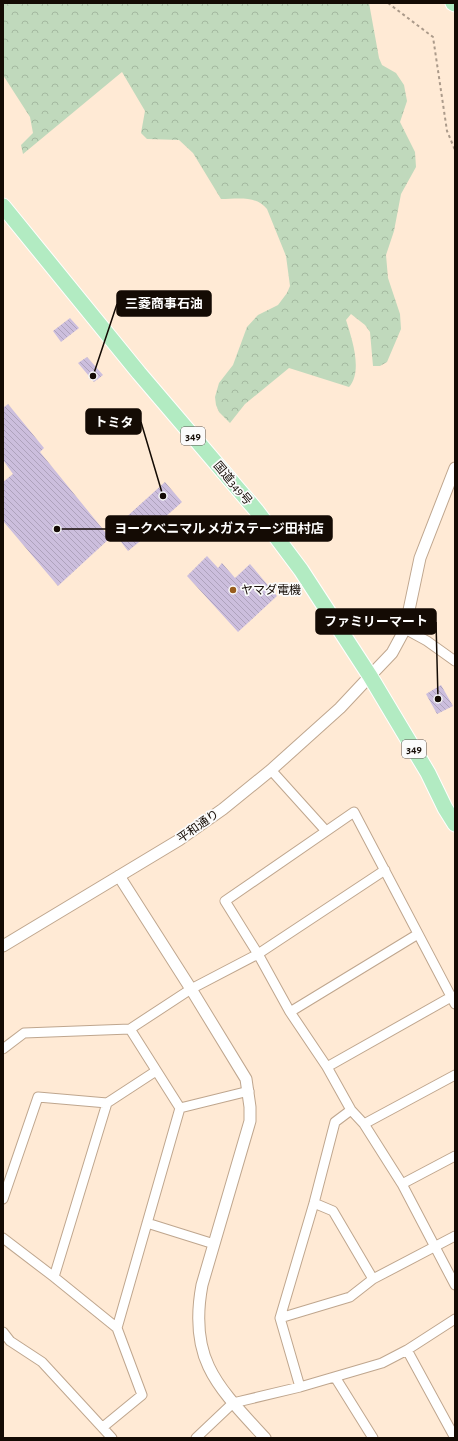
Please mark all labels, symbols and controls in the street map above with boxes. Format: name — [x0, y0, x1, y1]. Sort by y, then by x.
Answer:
callout: 三菱商事石油 — [117, 291, 211, 316]
text: 三菱商事石油 — [125, 297, 203, 311]
callout: トミタ — [86, 409, 141, 434]
text: トミタ — [94, 416, 134, 430]
road number: 349 — [181, 427, 205, 445]
street label: 国道349号 — [212, 458, 255, 507]
callout: ヨークベニマル メガステージ田村店 — [106, 516, 332, 541]
text: ヨークベニマル メガステージ田村店 — [114, 521, 324, 536]
place label: ヤマダ電機 — [241, 583, 301, 596]
marker: ヤマダ電機 — [228, 585, 238, 595]
callout: ファミリーマート — [316, 609, 436, 634]
text: ファミリーマート — [324, 615, 428, 629]
road number: 349 — [402, 740, 426, 758]
street label: 平和通り — [174, 806, 221, 845]

